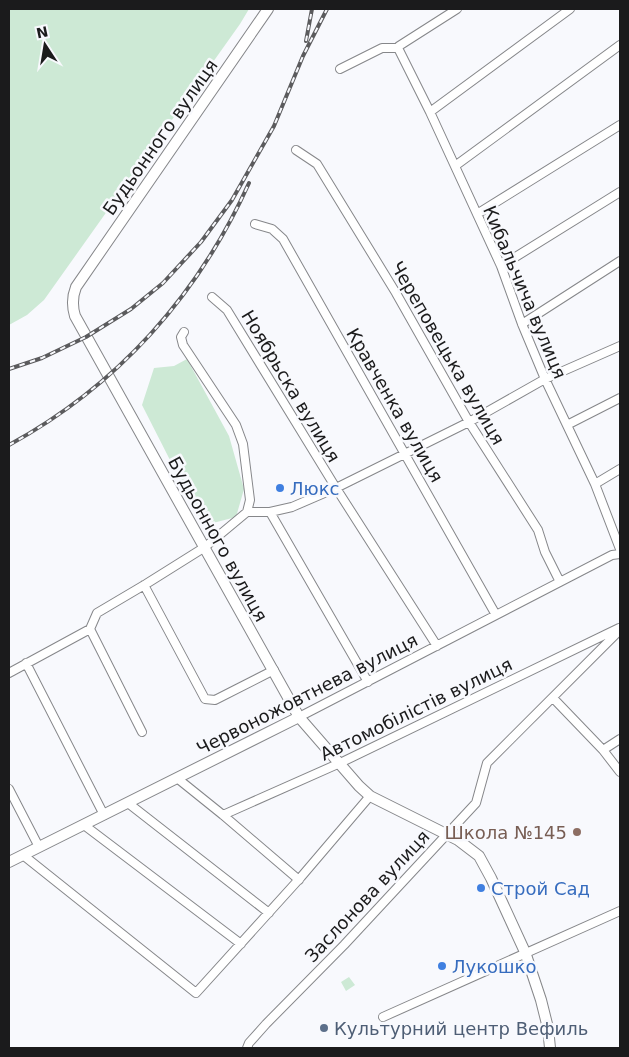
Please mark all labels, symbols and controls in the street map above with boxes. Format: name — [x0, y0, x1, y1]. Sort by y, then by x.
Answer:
north arrow — [20, 20, 70, 70]
text: N — [35, 23, 50, 41]
street label: Будьонного вулиця — [98, 55, 222, 219]
street label: Кибальчича вулиця — [479, 202, 571, 382]
street label: Череповецька вулиця — [387, 258, 509, 448]
street label: Ноябрьска вулиця — [237, 306, 345, 466]
street label: Кравченка вулиця — [342, 324, 448, 486]
street label: Будьонного вулиця — [164, 453, 272, 625]
place label: Люкс — [290, 478, 339, 499]
marker: Люкс — [274, 482, 286, 494]
street label: Червоножовтнева вулиця — [193, 629, 421, 759]
street label: Автомобілістів вулиця — [317, 653, 515, 765]
place label: Школа №145 — [445, 822, 567, 843]
street label: Заслонова вулиця — [300, 826, 434, 966]
marker: Школа №145 — [571, 826, 583, 838]
place label: Строй Сад — [491, 878, 590, 899]
marker: Строй Сад — [475, 882, 487, 894]
place label: Лукошко — [452, 956, 536, 977]
marker: Лукошко — [436, 960, 448, 972]
place label: Культурний центр Вефиль — [334, 1018, 588, 1039]
marker: Культурний центр Вефиль — [318, 1022, 330, 1034]

